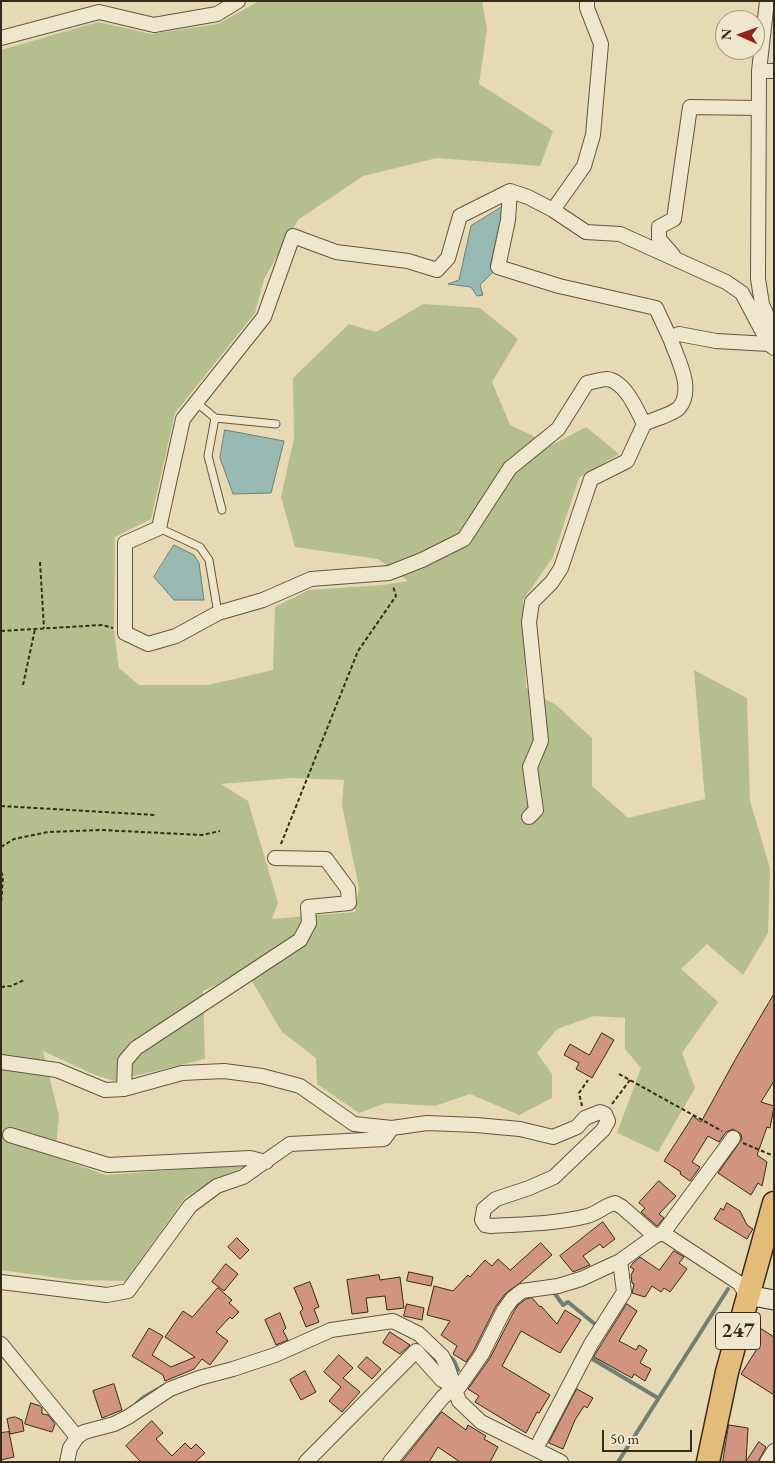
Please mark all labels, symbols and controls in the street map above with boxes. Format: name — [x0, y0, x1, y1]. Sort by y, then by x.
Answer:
north arrow — [715, 10, 765, 60]
text: N — [717, 29, 735, 40]
road number: 247 — [716, 1312, 760, 1350]
scale bar — [605, 1420, 695, 1452]
text: 50 m — [610, 1429, 639, 1448]

